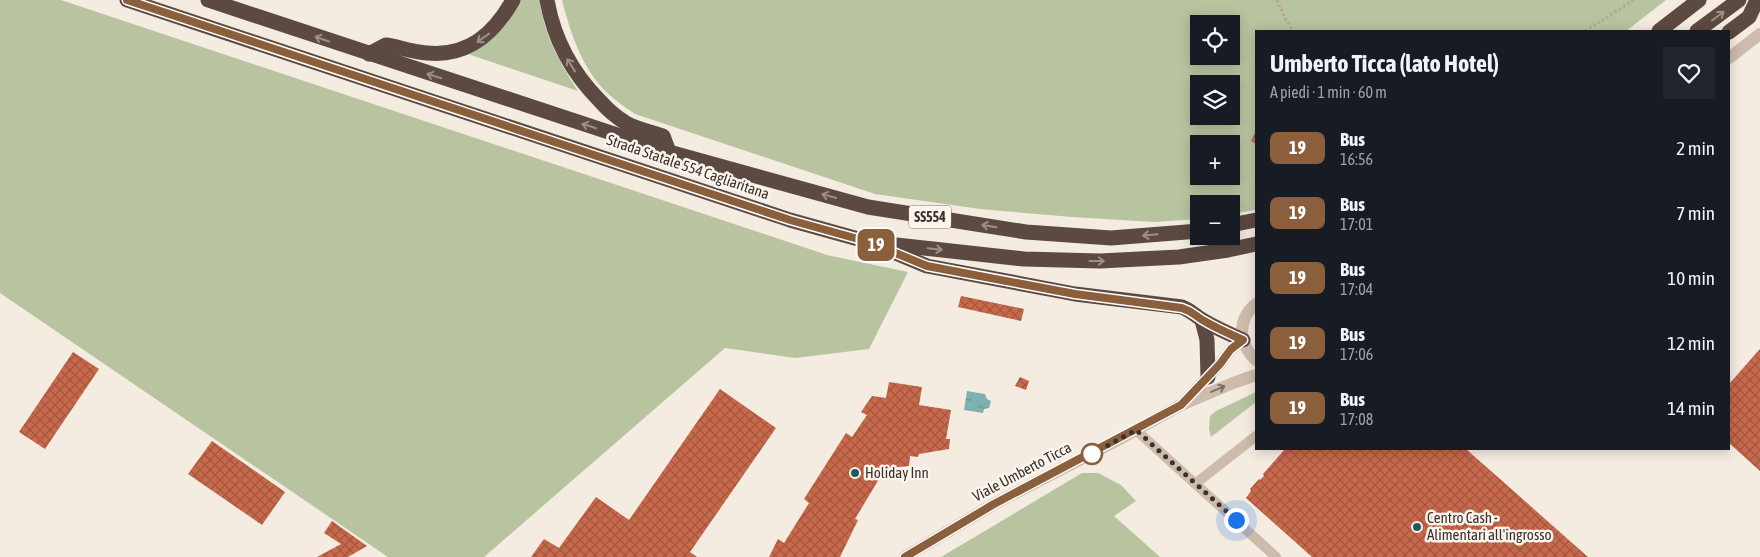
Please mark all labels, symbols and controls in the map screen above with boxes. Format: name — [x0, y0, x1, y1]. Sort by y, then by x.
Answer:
one-way arrow — [1711, 10, 1724, 21]
map controls — [1190, 15, 1240, 245]
button: locate — [1190, 15, 1240, 65]
one-way arrow — [477, 32, 490, 43]
one-way arrow — [315, 33, 331, 43]
button: heart — [1663, 47, 1715, 99]
text: Umberto Ticca (lato Hotel) — [1270, 50, 1499, 77]
one-way arrow — [566, 59, 576, 73]
one-way arrow — [427, 70, 443, 80]
button: layers — [1190, 75, 1240, 125]
text: A piedi · 1 min · 60 m — [1270, 83, 1387, 101]
one-way arrow — [582, 121, 597, 130]
text: Bus — [1340, 128, 1365, 150]
street label: Strada Statale 554 Cagliaritana — [605, 131, 772, 202]
button: + — [1190, 135, 1240, 185]
text: 19 — [1289, 137, 1306, 158]
text: 2 min — [1676, 137, 1715, 159]
text: 16:56 — [1340, 150, 1373, 168]
one-way arrow — [821, 191, 837, 201]
text: Bus — [1340, 193, 1365, 215]
button: − — [1190, 195, 1240, 245]
text: 19 — [1289, 202, 1306, 223]
text: 7 min — [1676, 202, 1715, 224]
road number: SS554 — [909, 206, 951, 228]
text: 17:01 — [1340, 215, 1373, 233]
one-way arrow — [981, 221, 997, 231]
line badge: 19 — [854, 229, 898, 261]
one-way arrow — [1142, 230, 1158, 240]
text: 19 — [868, 234, 884, 255]
one-way arrow — [926, 244, 942, 254]
one-way arrow — [1088, 256, 1104, 266]
text: Bus — [1340, 258, 1365, 280]
text: 19 — [1289, 267, 1306, 288]
text: 10 min — [1667, 267, 1715, 289]
text: 17:04 — [1340, 280, 1373, 298]
text: Bus — [1340, 323, 1365, 345]
text: 19 — [1289, 332, 1306, 353]
text: 12 min — [1667, 332, 1715, 354]
text: 17:06 — [1340, 345, 1373, 363]
one-way arrow — [1210, 384, 1225, 394]
text: Bus — [1340, 388, 1365, 410]
text: 19 — [1289, 397, 1306, 418]
text: 14 min — [1667, 397, 1715, 419]
text: 17:08 — [1340, 410, 1373, 428]
street label: Viale Umberto Ticca — [969, 438, 1074, 505]
unlabelled marker — [1081, 443, 1103, 465]
place label: Holiday Inn — [865, 464, 929, 481]
marker: Holiday Inn — [849, 467, 861, 479]
your location — [1224, 508, 1249, 533]
place label: Centro Cash - Alimentari all'ingrosso — [1427, 509, 1552, 543]
marker: Centro Cash - Alimentari all'ingrosso — [1411, 521, 1423, 533]

